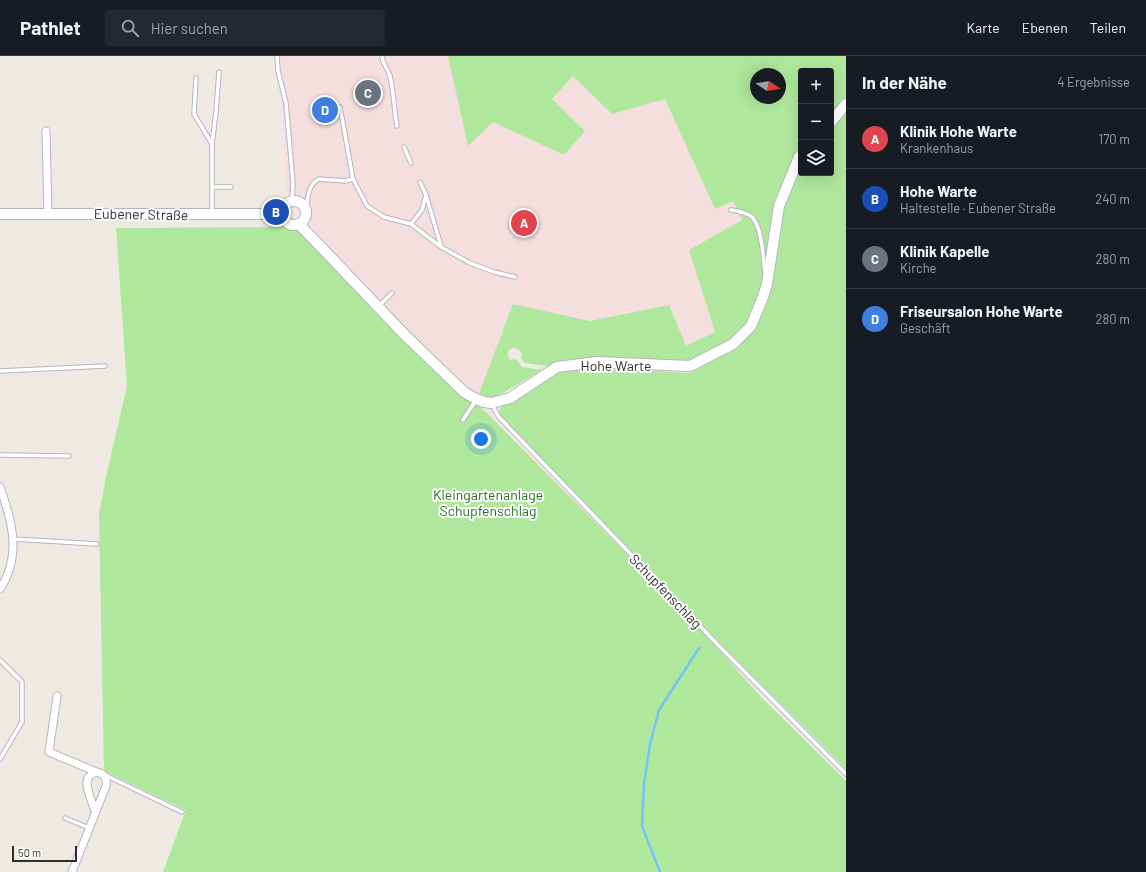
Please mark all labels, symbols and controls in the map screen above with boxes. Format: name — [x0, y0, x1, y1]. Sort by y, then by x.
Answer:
search box — [105, 10, 385, 46]
text: Pathlet — [20, 16, 81, 39]
icon: search — [119, 17, 141, 39]
text: Hier suchen — [151, 19, 228, 37]
text: Karte — [966, 19, 1000, 36]
text: Ebenen — [1022, 19, 1068, 36]
text: Teilen — [1090, 19, 1126, 36]
north arrow — [750, 68, 786, 104]
map controls — [798, 68, 834, 176]
button: + — [798, 68, 834, 104]
text: In der Nähe — [862, 72, 947, 92]
text: 4 Ergebnisse — [1057, 74, 1130, 90]
pin: C — [355, 78, 381, 108]
pin: D — [312, 95, 338, 125]
button: − — [798, 104, 834, 140]
text: Klinik Hohe Warte — [900, 122, 1017, 140]
text: A — [871, 131, 879, 147]
text: 170 m — [1099, 131, 1130, 147]
button: layers — [798, 140, 834, 176]
text: Krankenhaus — [900, 140, 973, 156]
text: Hohe Warte — [900, 182, 977, 200]
text: B — [871, 191, 879, 207]
text: 240 m — [1095, 191, 1130, 207]
pin: B — [263, 197, 289, 227]
text: Haltestelle · Eubener Straße — [900, 200, 1056, 216]
street label: Eubener Straße — [94, 205, 188, 223]
pin: A — [511, 208, 537, 238]
text: Klinik Kapelle — [900, 242, 989, 260]
text: C — [871, 251, 879, 267]
text: 280 m — [1096, 251, 1130, 267]
text: Kirche — [900, 260, 937, 276]
text: Friseursalon Hohe Warte — [900, 302, 1063, 320]
text: D — [871, 311, 879, 327]
text: 280 m — [1096, 311, 1130, 327]
text: Geschäft — [900, 320, 951, 336]
street label: Hohe Warte — [581, 357, 651, 374]
your location — [471, 429, 491, 449]
park label: Kleingartenanlage Schupfenschlag — [433, 486, 543, 519]
street label: Schupfenschlag — [626, 550, 706, 632]
scale bar — [12, 844, 77, 863]
text: 50 m — [18, 846, 41, 859]

